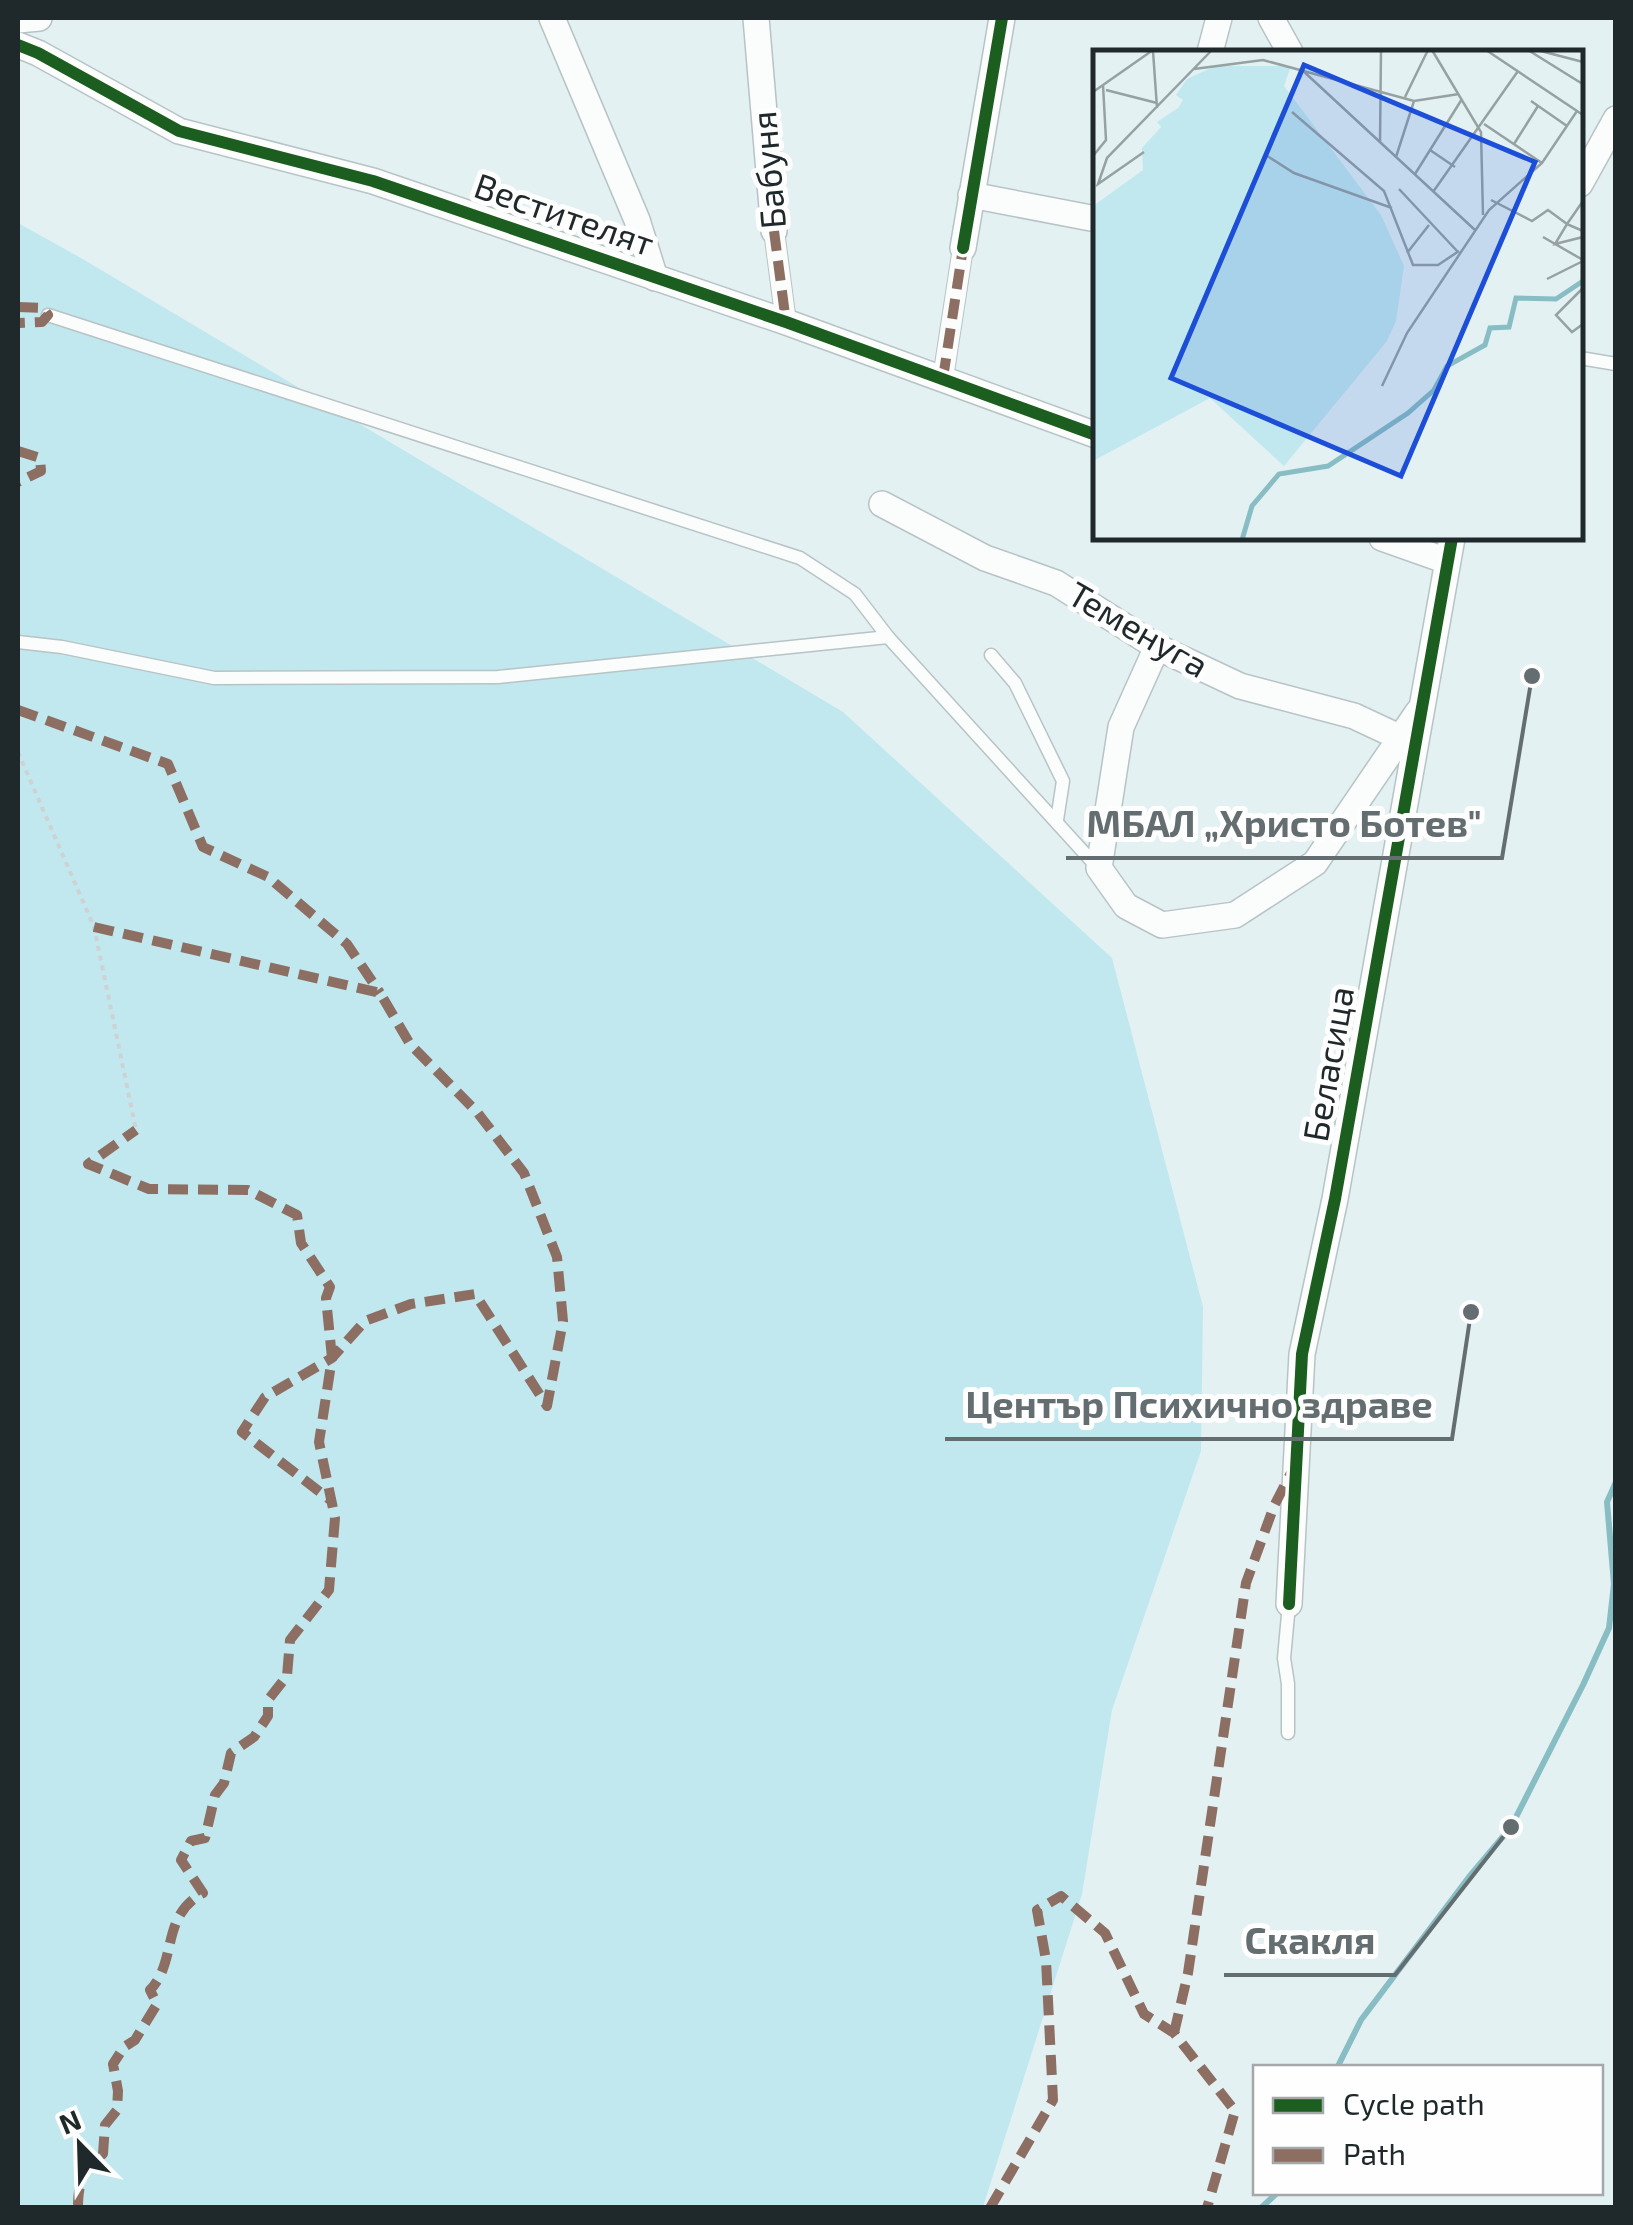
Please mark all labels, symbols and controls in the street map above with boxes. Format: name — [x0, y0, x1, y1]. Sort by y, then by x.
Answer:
inset map — [1093, 50, 1583, 540]
street label: Бабуня — [741, 109, 794, 231]
street label: Вестителят — [469, 163, 660, 263]
street label: Теменуга — [1061, 571, 1217, 686]
callout: МБАЛ „Христо Ботев" — [1066, 790, 1502, 858]
text: МБАЛ „Христо Ботев" — [1086, 799, 1482, 845]
street label: Беласица — [1293, 983, 1361, 1144]
callout: Център Психично здраве — [945, 1371, 1452, 1439]
text: Център Психично здраве — [965, 1380, 1433, 1426]
callout: Скакля — [1224, 1907, 1395, 1975]
text: Скакля — [1244, 1916, 1376, 1962]
legend — [1253, 2065, 1603, 2195]
text: Cycle path — [1343, 2085, 1485, 2121]
north arrow — [30, 2095, 130, 2195]
text: N — [54, 2101, 86, 2141]
text: Path — [1343, 2135, 1406, 2171]

